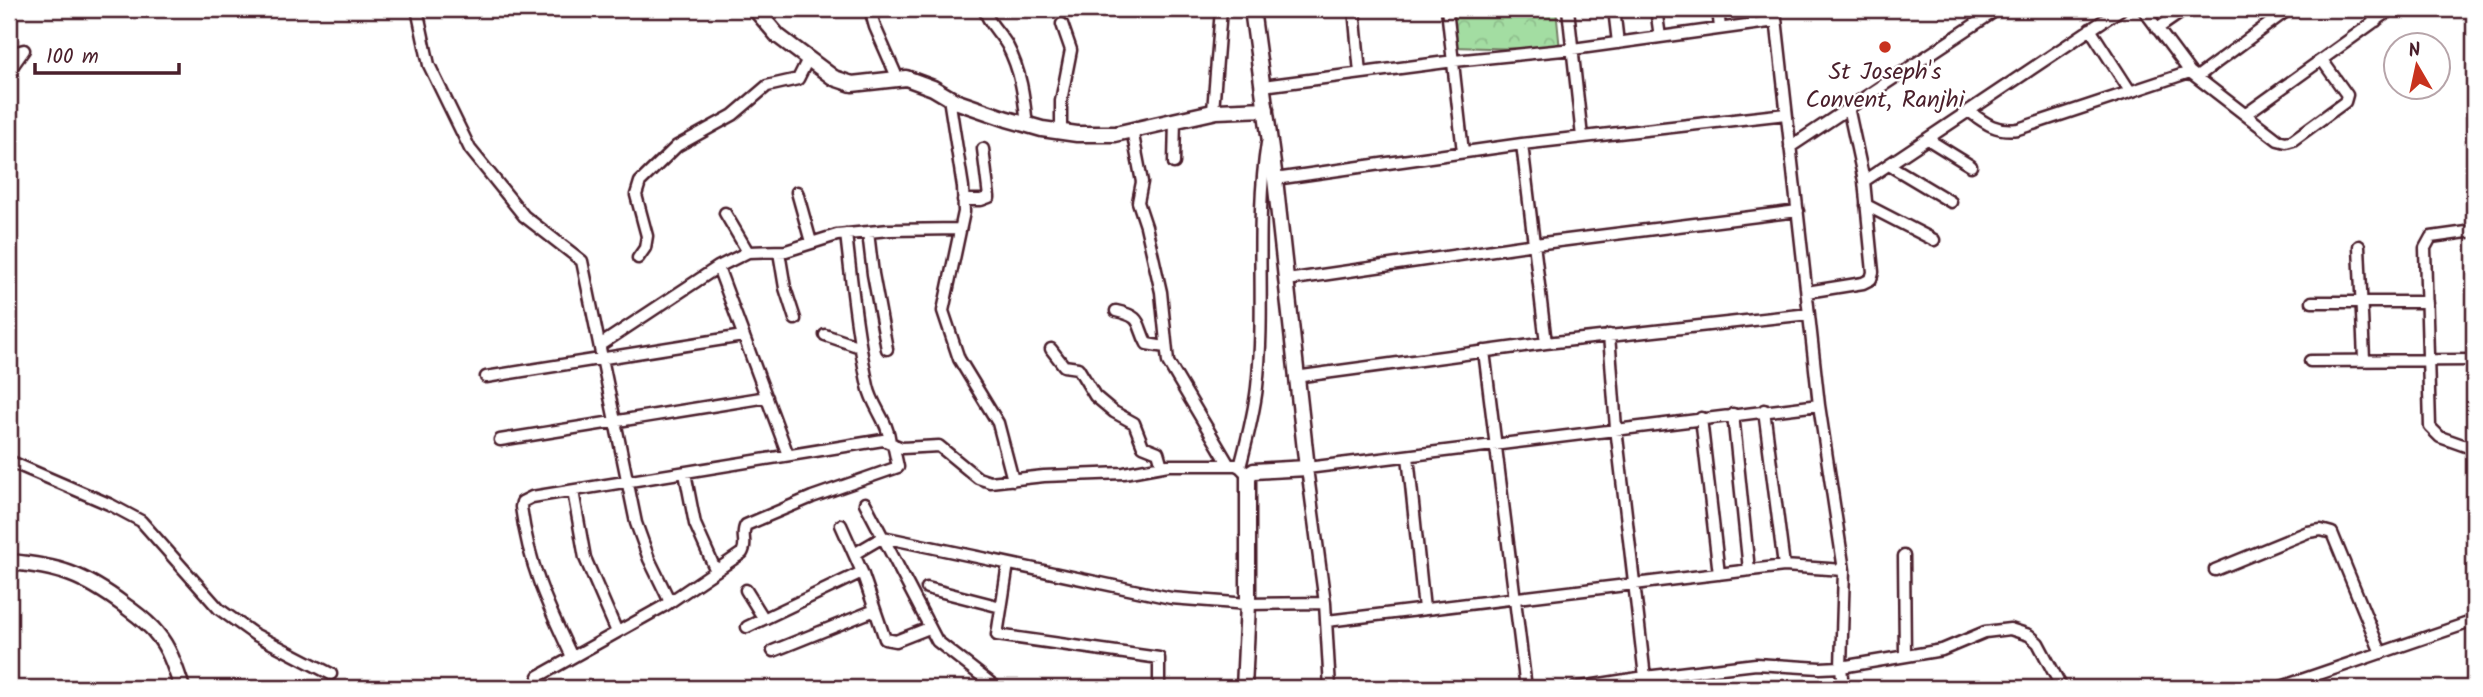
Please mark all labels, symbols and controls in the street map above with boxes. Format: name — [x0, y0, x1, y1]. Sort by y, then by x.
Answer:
scale bar — [35, 32, 178, 76]
north arrow — [2382, 32, 2452, 102]
text: N — [2406, 35, 2423, 67]
marker: St Joseph's Convent, Ranjhi — [1877, 39, 1893, 55]
text: 100 m — [46, 41, 99, 74]
place label: St Joseph's Convent, Ranjhi — [1806, 53, 1966, 120]

